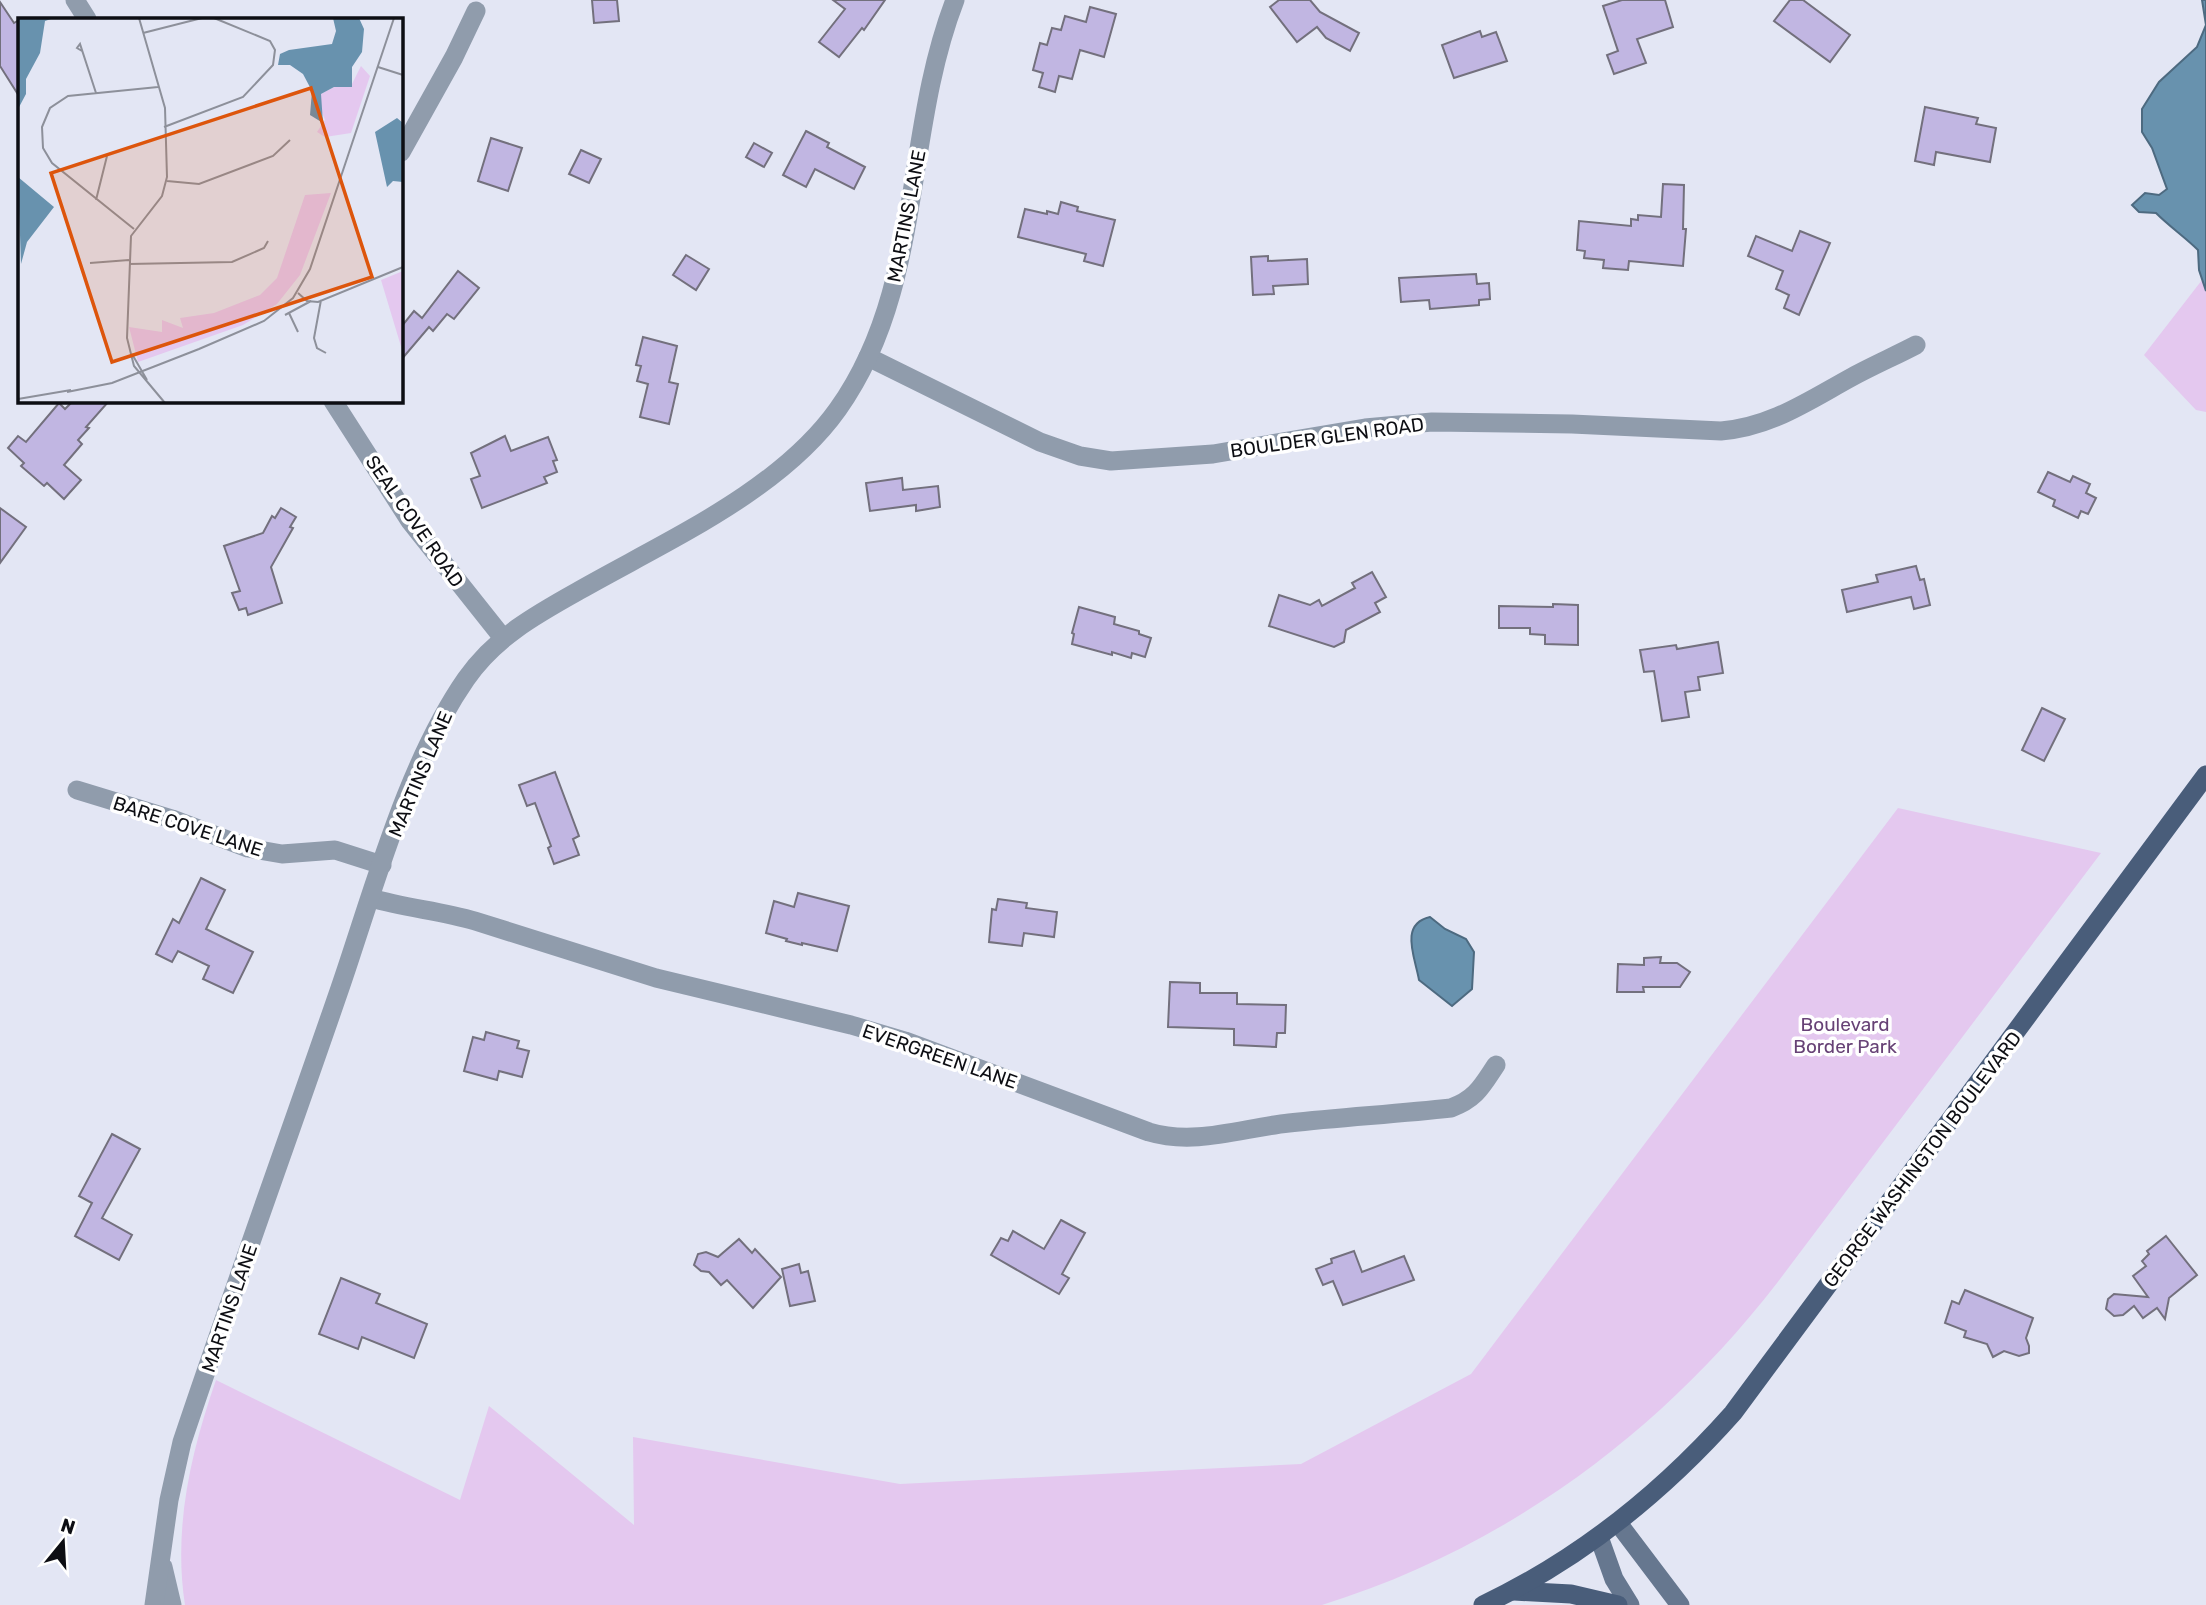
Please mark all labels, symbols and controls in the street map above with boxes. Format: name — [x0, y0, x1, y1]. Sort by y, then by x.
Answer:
inset map — [18, 18, 402, 402]
street label: MARTINS LANE — [882, 148, 931, 284]
street label: BOULDER GLEN ROAD — [1229, 413, 1425, 462]
street label: SEAL COVE ROAD — [361, 451, 469, 592]
street label: MARTINS LANE — [384, 708, 457, 840]
street label: BARE COVE LANE — [110, 791, 265, 861]
park label: Boulevard Border Park — [1793, 1013, 1897, 1058]
street label: EVERGREEN LANE — [859, 1019, 1020, 1094]
street label: GEORGE WASHINGTON BOULEVARD — [1819, 1027, 2026, 1292]
street label: MARTINS LANE — [197, 1241, 262, 1375]
north arrow — [28, 1507, 98, 1577]
text: N — [58, 1513, 78, 1539]

